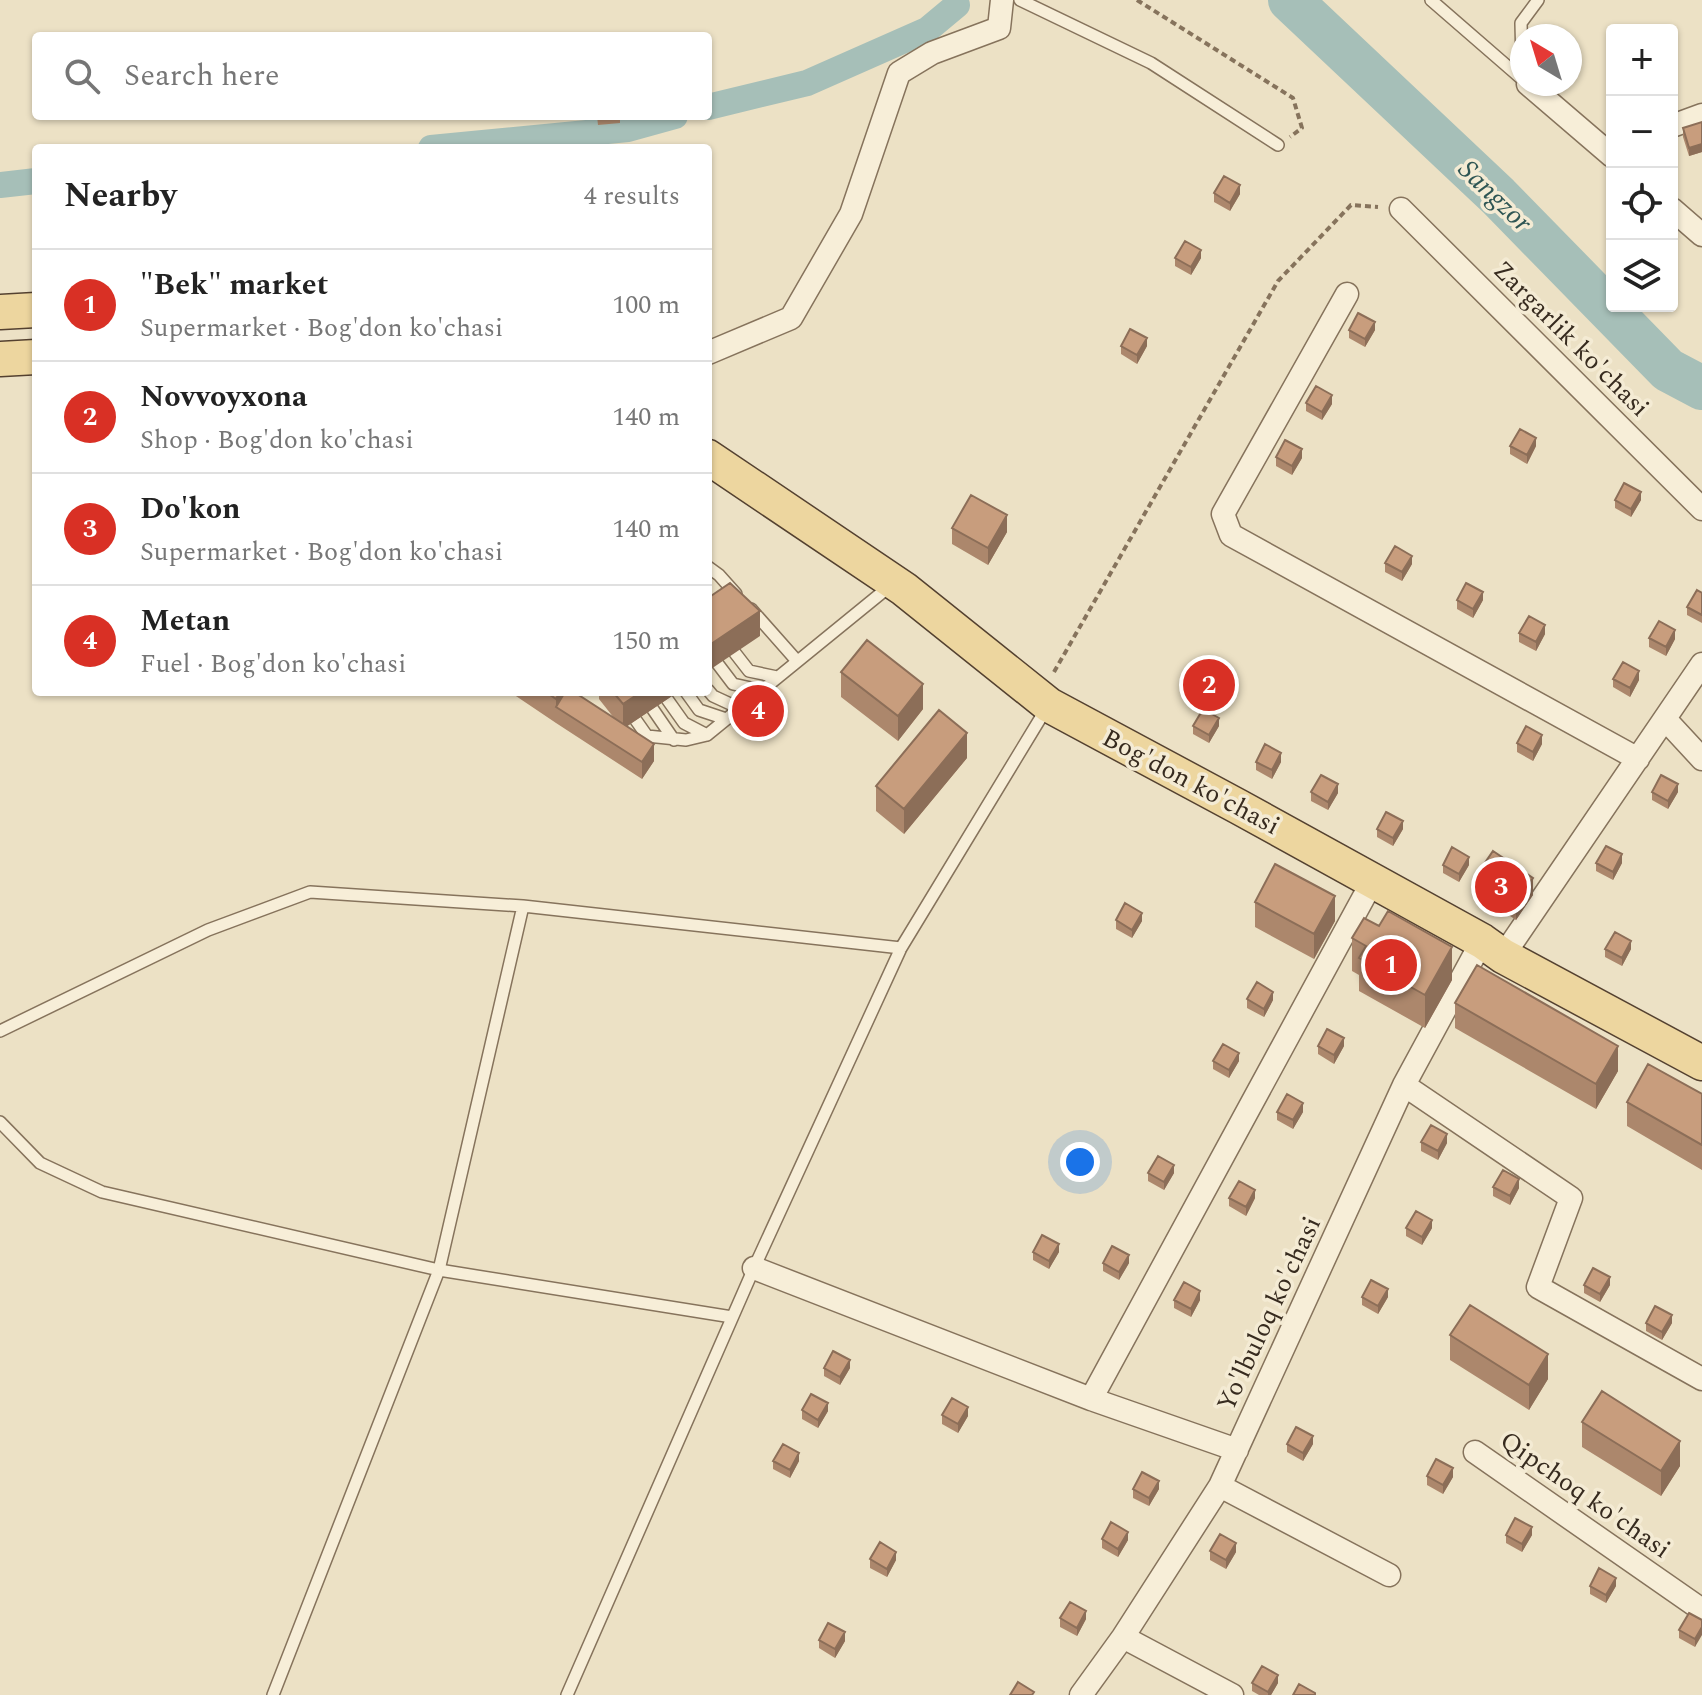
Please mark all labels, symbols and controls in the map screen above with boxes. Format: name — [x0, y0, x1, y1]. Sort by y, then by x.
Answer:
north arrow — [1510, 24, 1582, 96]
map controls — [1606, 24, 1678, 312]
button: + — [1606, 24, 1678, 96]
search box — [32, 32, 712, 120]
text: Search here — [124, 53, 280, 99]
icon: search — [60, 54, 104, 98]
button: − — [1606, 96, 1678, 168]
water label: Sangzor — [1448, 149, 1542, 243]
button: locate — [1606, 168, 1678, 240]
text: Nearby — [64, 170, 177, 222]
text: 4 results — [584, 176, 680, 216]
button: layers — [1606, 240, 1678, 312]
street label: Zargarlik ko'chasi — [1483, 251, 1659, 427]
text: "Bek" market — [140, 262, 328, 308]
text: 1 — [83, 285, 97, 325]
text: 100 m — [612, 285, 680, 325]
text: Supermarket · Bog'don ko'chasi — [140, 308, 503, 348]
text: Novvoyxona — [140, 374, 307, 420]
text: 2 — [83, 397, 97, 437]
text: 140 m — [612, 397, 680, 437]
text: Shop · Bog'don ko'chasi — [140, 420, 414, 460]
text: Do'kon — [140, 486, 241, 532]
text: 3 — [83, 509, 97, 549]
text: 140 m — [612, 509, 680, 549]
text: Supermarket · Bog'don ko'chasi — [140, 532, 503, 572]
text: Metan — [140, 598, 230, 644]
text: 4 — [83, 621, 97, 661]
text: 150 m — [612, 621, 680, 661]
text: Fuel · Bog'don ko'chasi — [140, 644, 406, 684]
pin: 2 — [1183, 655, 1235, 715]
pin: 4 — [732, 681, 784, 741]
street label: Bog'don ko'chasi — [1095, 718, 1287, 846]
pin: 3 — [1475, 857, 1527, 917]
pin: 1 — [1365, 935, 1417, 995]
your location — [1060, 1142, 1100, 1182]
street label: Yo'lbuloq ko'chasi — [1206, 1210, 1332, 1418]
street label: Qipchoq ko'chasi — [1491, 1421, 1679, 1569]

